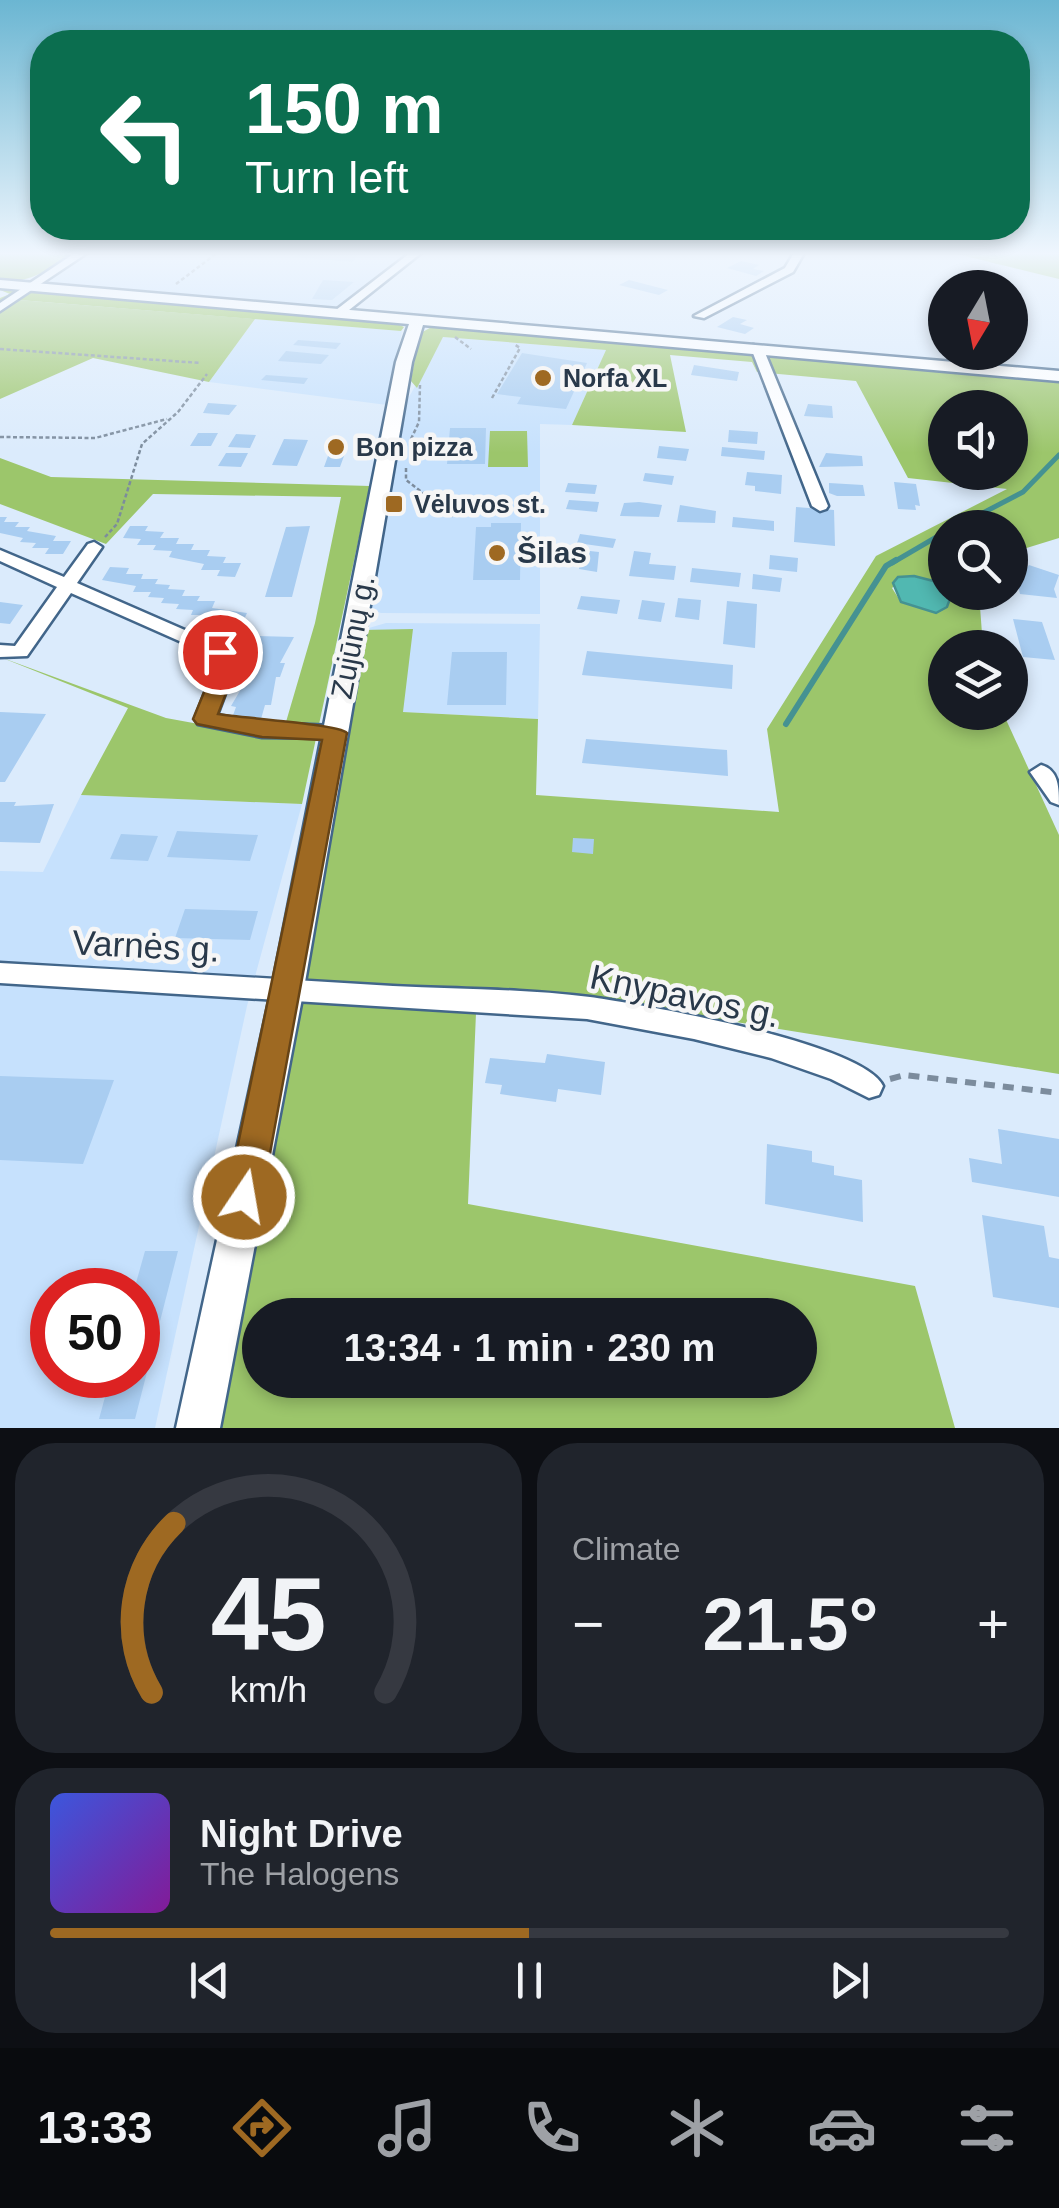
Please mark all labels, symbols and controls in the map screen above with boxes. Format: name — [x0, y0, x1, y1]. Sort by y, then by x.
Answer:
icon: left — [80, 70, 210, 200]
text: 150 m — [245, 70, 443, 148]
text: Turn left — [245, 152, 408, 203]
north arrow — [928, 270, 1028, 370]
map controls — [928, 270, 1028, 730]
place label: Norfa XL — [563, 364, 667, 392]
marker: Norfa XL — [532, 367, 554, 389]
button: sound — [928, 390, 1028, 490]
place label: Bon pizza — [356, 433, 474, 461]
marker: Bon pizza — [325, 436, 347, 458]
place label: Vėluvos st. — [414, 490, 546, 518]
marker: Vėluvos st. — [383, 493, 405, 515]
button: search — [928, 510, 1028, 610]
place label: Šilas — [517, 536, 587, 569]
marker: Šilas — [486, 542, 508, 564]
street label: Zujūnų g. — [324, 572, 381, 701]
pin — [178, 610, 263, 695]
icon: arrive — [193, 625, 248, 680]
button: layers — [928, 630, 1028, 730]
street label: Varnės g. — [71, 922, 221, 969]
street label: Knypavos g. — [587, 956, 783, 1035]
position arrow — [192, 1145, 296, 1249]
speed limit sign: 50 — [30, 1268, 160, 1398]
text: 13:34 · 1 min · 230 m — [344, 1327, 715, 1369]
text: Climate — [572, 1531, 680, 1567]
text: 45 — [211, 1556, 326, 1672]
text: 21.5° — [703, 1582, 878, 1666]
text: − — [572, 1593, 604, 1655]
text: + — [977, 1593, 1009, 1655]
text: km/h — [230, 1670, 307, 1710]
text: Night Drive — [200, 1813, 403, 1855]
text: The Halogens — [200, 1856, 399, 1892]
icon: previous — [182, 1953, 237, 2008]
icon: pause — [502, 1953, 557, 2008]
icon: next — [822, 1953, 877, 2008]
icon: directions — [227, 2093, 297, 2163]
icon: music — [372, 2093, 442, 2163]
icon: phone — [517, 2093, 587, 2163]
icon: climate — [662, 2093, 732, 2163]
icon: car — [807, 2093, 877, 2163]
icon: filters — [952, 2093, 1022, 2163]
text: 13:33 — [37, 2102, 153, 2153]

